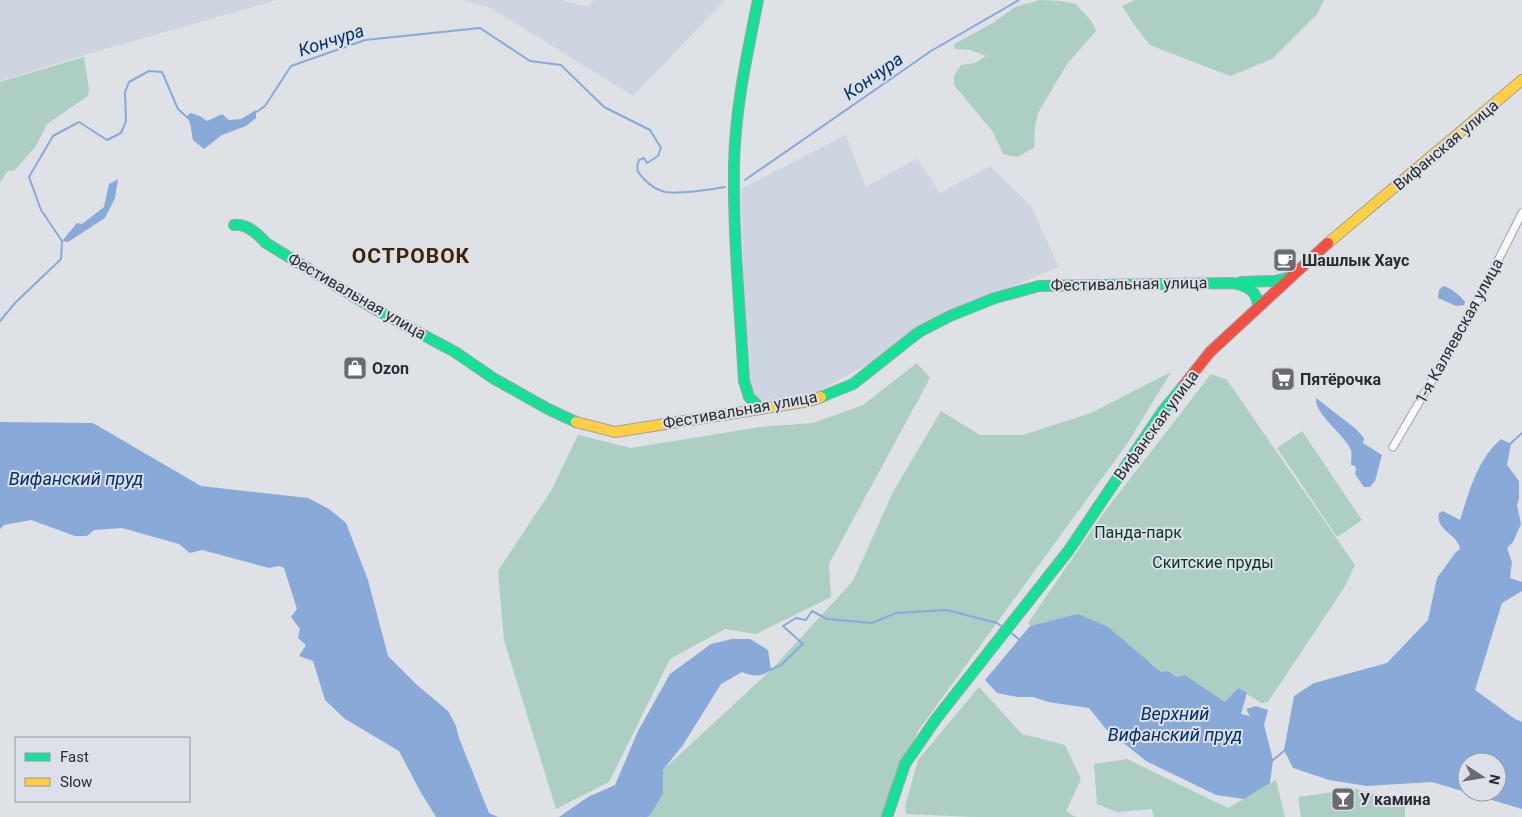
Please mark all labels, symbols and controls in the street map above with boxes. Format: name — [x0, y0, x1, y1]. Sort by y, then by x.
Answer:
water label: Кончура — [295, 19, 367, 61]
water label: Кончура — [839, 48, 907, 104]
street label: Вифанская улица — [1390, 96, 1502, 194]
district label: ОСТРОВОК — [352, 244, 470, 268]
cafe icon: Шашлык Хаус — [1272, 247, 1298, 273]
street label: Фестивальная улица — [284, 249, 430, 343]
place label: Шашлык Хаус — [1302, 251, 1409, 270]
street label: 1-я Каляевская улица — [1411, 255, 1507, 407]
street label: Фестивальная улица — [1051, 273, 1207, 295]
shop icon: Ozon — [342, 355, 368, 381]
place label: Ozon — [372, 359, 409, 378]
street label: Вифанская улица — [1110, 366, 1202, 484]
supermarket icon: Пятёрочка — [1270, 366, 1296, 392]
place label: Пятёрочка — [1300, 370, 1381, 389]
street label: Фестивальная улица — [661, 387, 819, 433]
water label: Вифанский пруд — [9, 468, 143, 489]
park label: Панда-парк — [1094, 523, 1182, 542]
park label: Скитские пруды — [1152, 553, 1274, 572]
water label: Верхний Вифанский пруд — [1108, 703, 1242, 745]
legend — [15, 737, 190, 802]
text: Fast — [60, 748, 89, 766]
north arrow — [1457, 752, 1507, 802]
text: Slow — [60, 773, 92, 791]
text: N — [1486, 773, 1504, 786]
bar icon: У камина — [1330, 786, 1356, 812]
place label: У камина — [1360, 790, 1431, 809]

